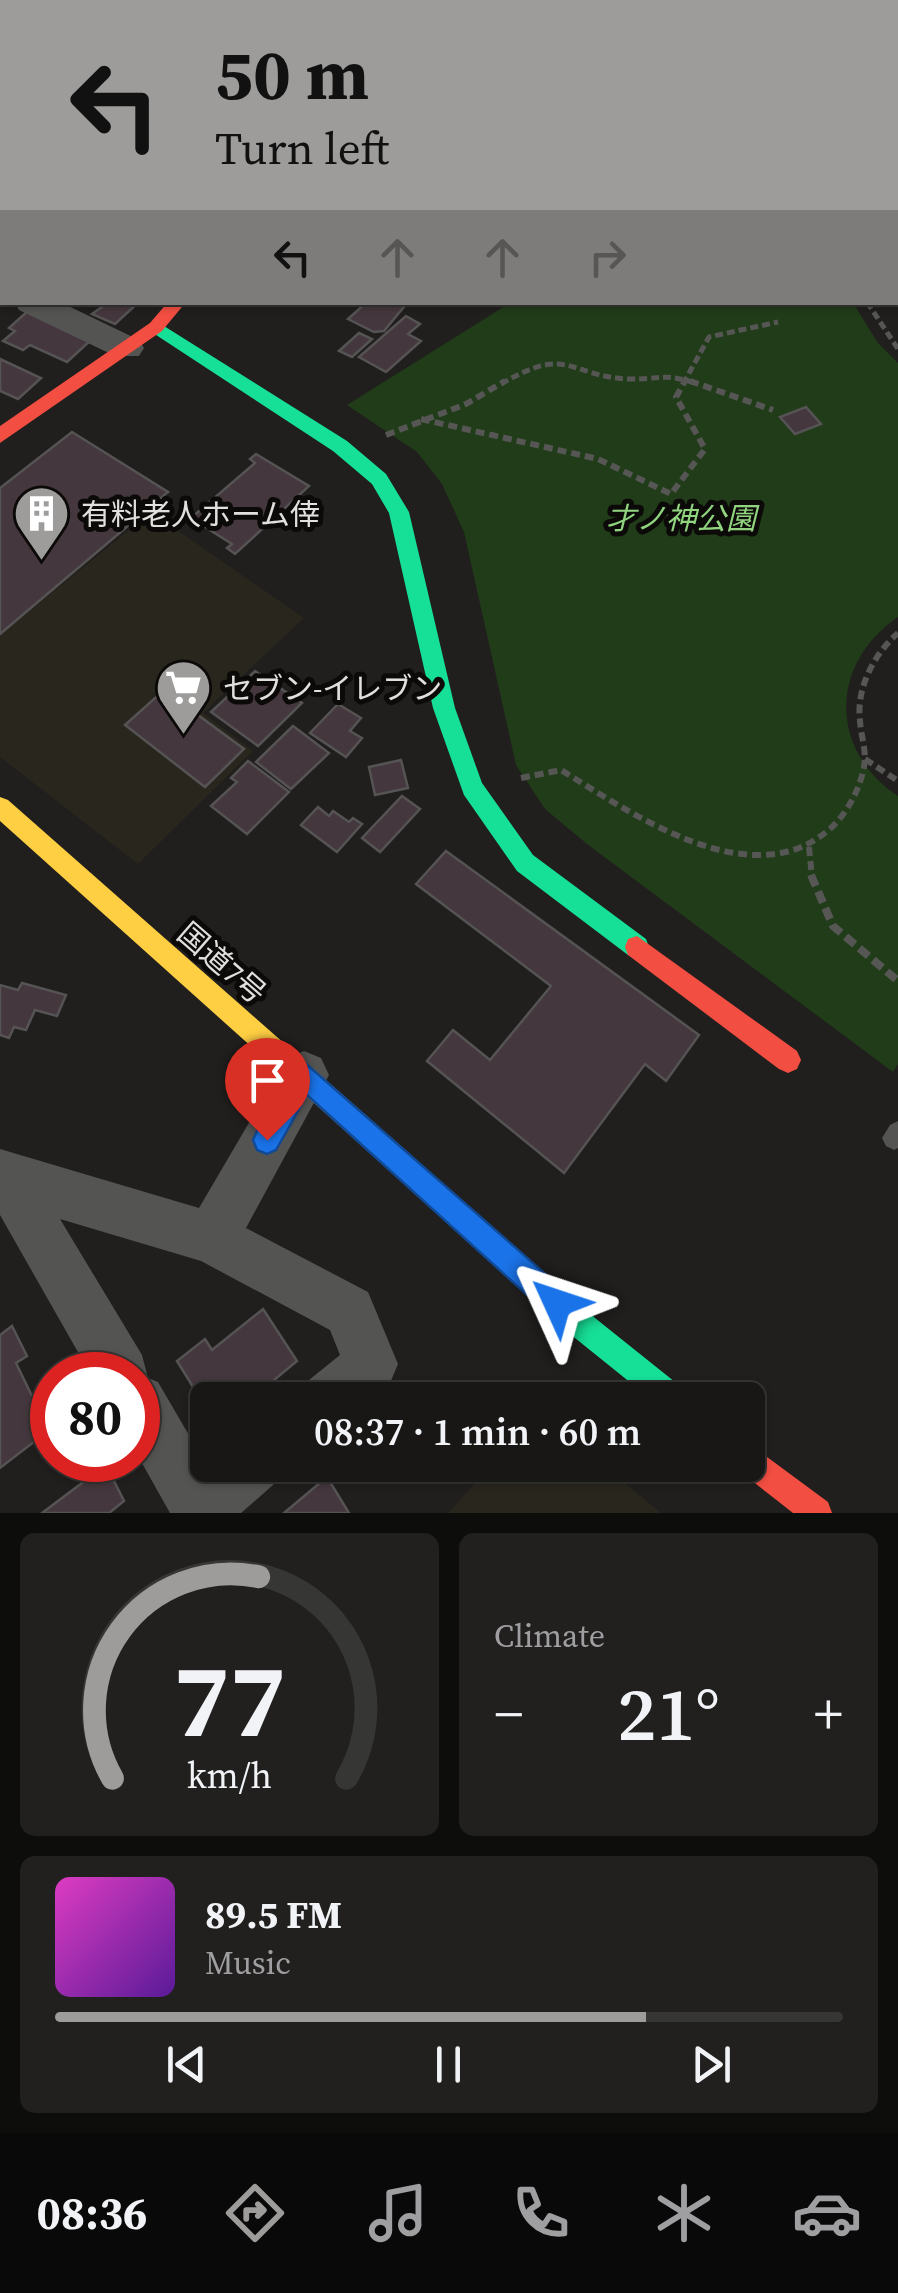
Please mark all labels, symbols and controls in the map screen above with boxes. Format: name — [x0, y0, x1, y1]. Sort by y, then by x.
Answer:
text: 50 m — [215, 26, 369, 122]
icon: left — [50, 40, 180, 170]
text: Turn left — [215, 117, 389, 179]
icon: left — [265, 230, 320, 285]
icon: ahead — [370, 230, 425, 285]
icon: ahead — [475, 230, 530, 285]
icon: right — [580, 230, 635, 285]
building icon: 有料老人ホーム倖 — [12, 484, 72, 563]
place label: 有料老人ホーム倖 — [81, 494, 320, 535]
park label: 才ノ神公園 — [606, 498, 760, 539]
supermarket icon: セブン-イレブン — [154, 658, 214, 737]
place label: セブン-イレブン — [223, 668, 442, 709]
street label: 国道7号 — [169, 913, 275, 1013]
pin — [225, 1038, 310, 1141]
icon: arrive — [240, 1053, 295, 1108]
position arrow — [505, 1251, 609, 1355]
speed limit sign: 80 — [30, 1352, 160, 1482]
text: 08:37 · 1 min · 60 m — [314, 1406, 641, 1458]
text: Climate — [494, 1614, 605, 1658]
text: 77 — [173, 1628, 286, 1771]
text: 21° — [617, 1662, 720, 1765]
text: − — [494, 1676, 523, 1751]
text: + — [814, 1676, 843, 1751]
text: km/h — [187, 1751, 272, 1800]
text: 89.5 FM — [205, 1889, 342, 1941]
text: Music — [205, 1941, 291, 1985]
icon: previous — [159, 2037, 214, 2092]
icon: pause — [421, 2037, 476, 2092]
icon: next — [684, 2037, 739, 2092]
icon: directions — [220, 2178, 290, 2248]
icon: music — [363, 2178, 433, 2248]
icon: phone — [506, 2178, 576, 2248]
icon: climate — [649, 2178, 719, 2248]
icon: car — [792, 2178, 862, 2248]
text: 08:36 — [36, 2182, 147, 2244]

